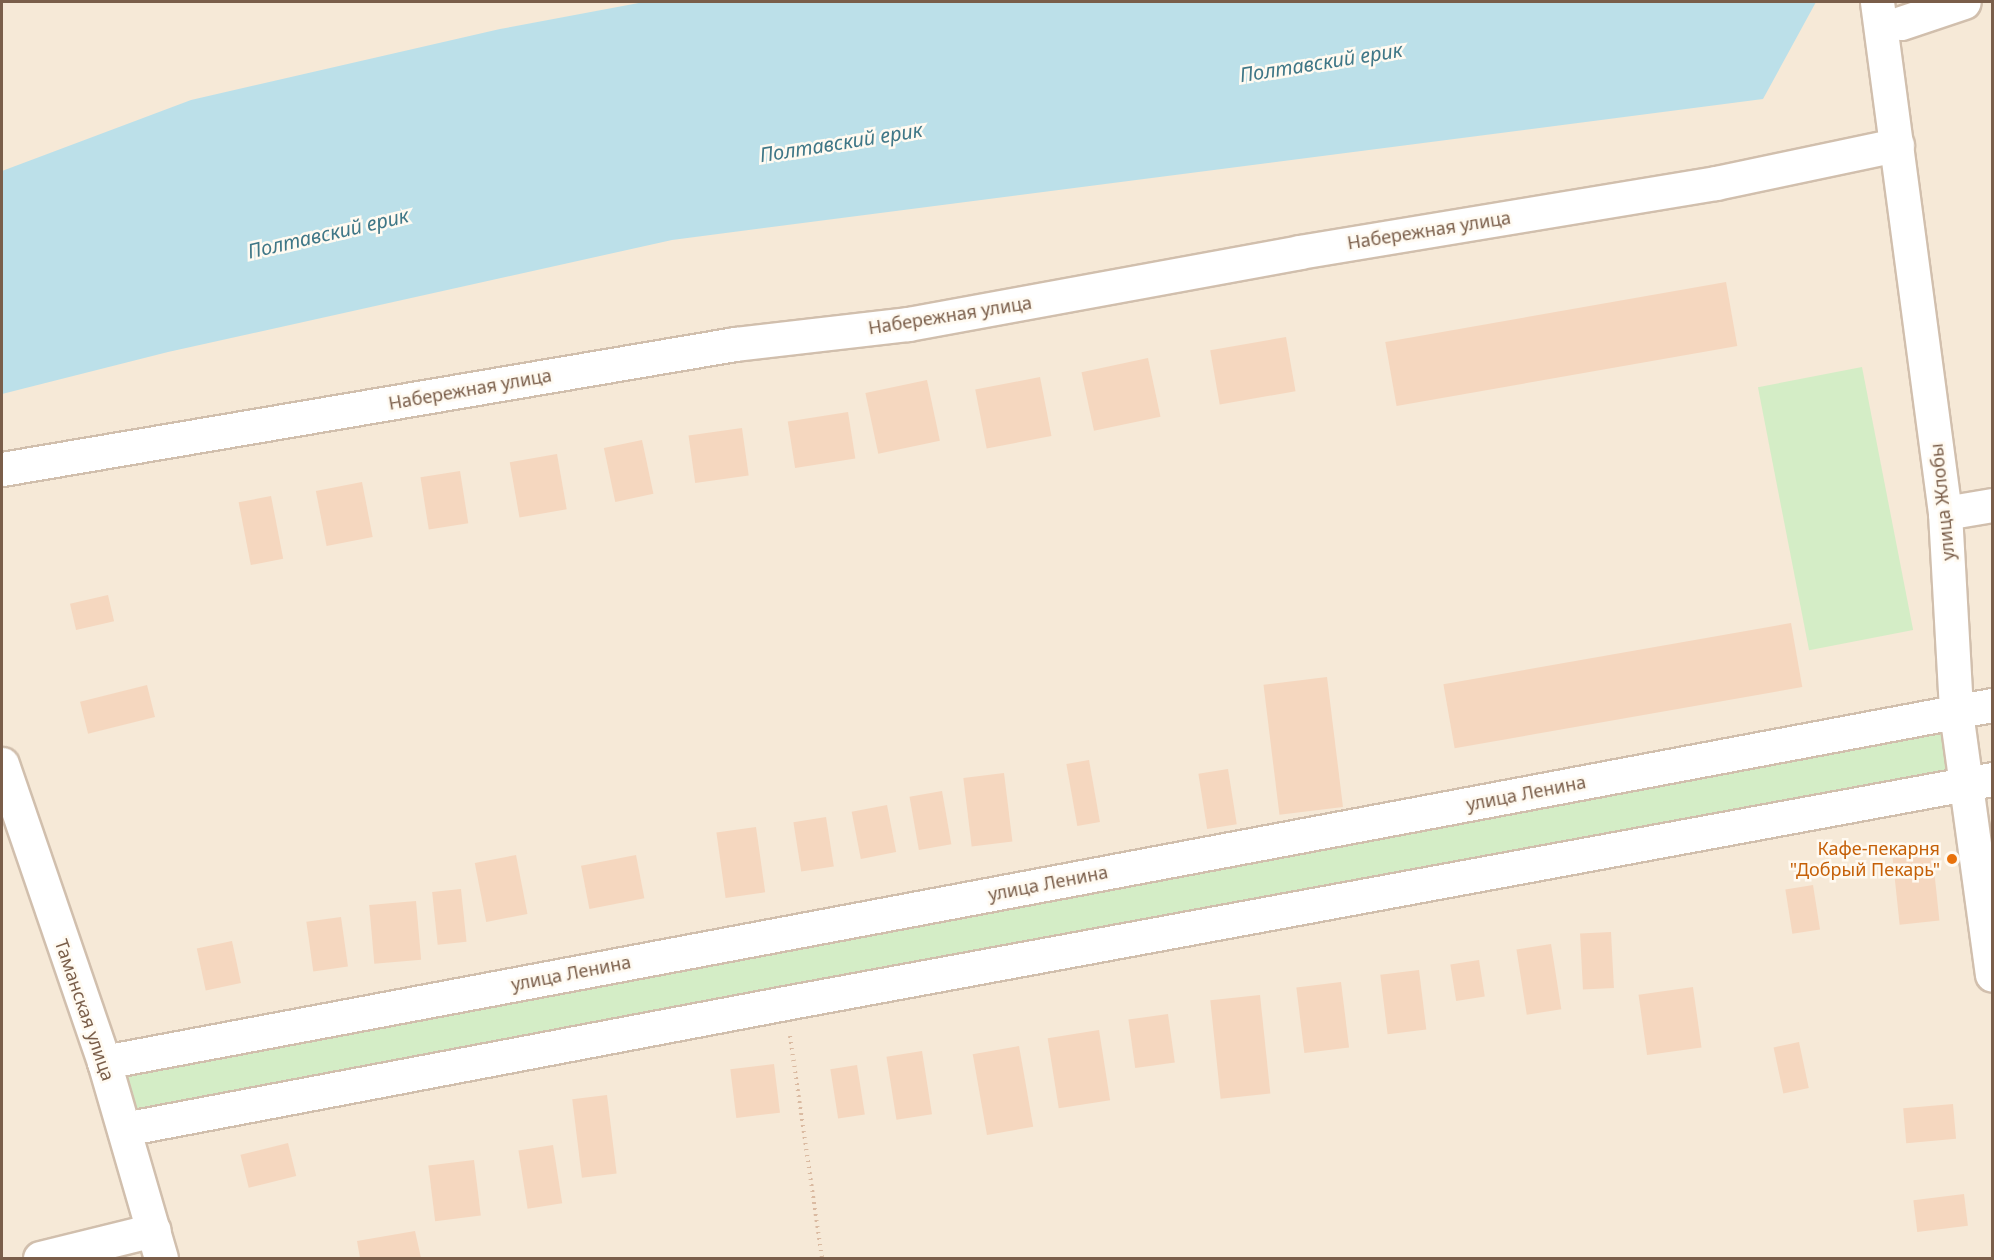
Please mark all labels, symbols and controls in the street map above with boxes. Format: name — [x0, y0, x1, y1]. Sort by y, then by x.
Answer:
water label: Полтавский ерик — [1238, 37, 1404, 87]
water label: Полтавский ерик — [758, 117, 924, 167]
water label: Полтавский ерик — [245, 203, 411, 263]
street label: Набережная улица — [1346, 206, 1512, 254]
street label: Набережная улица — [867, 291, 1033, 339]
street label: Набережная улица — [387, 364, 553, 414]
street label: улица Жлобы — [1925, 442, 1959, 562]
street label: улица Ленина — [1464, 771, 1588, 815]
place label: Кафе-пекарня "Добрый Пекарь" — [1790, 838, 1940, 880]
marker: Кафе-пекарня "Добрый Пекарь" — [1945, 852, 1959, 866]
street label: улица Ленина — [986, 861, 1110, 905]
street label: Таманская улица — [51, 936, 119, 1084]
street label: улица Ленина — [509, 951, 633, 995]

